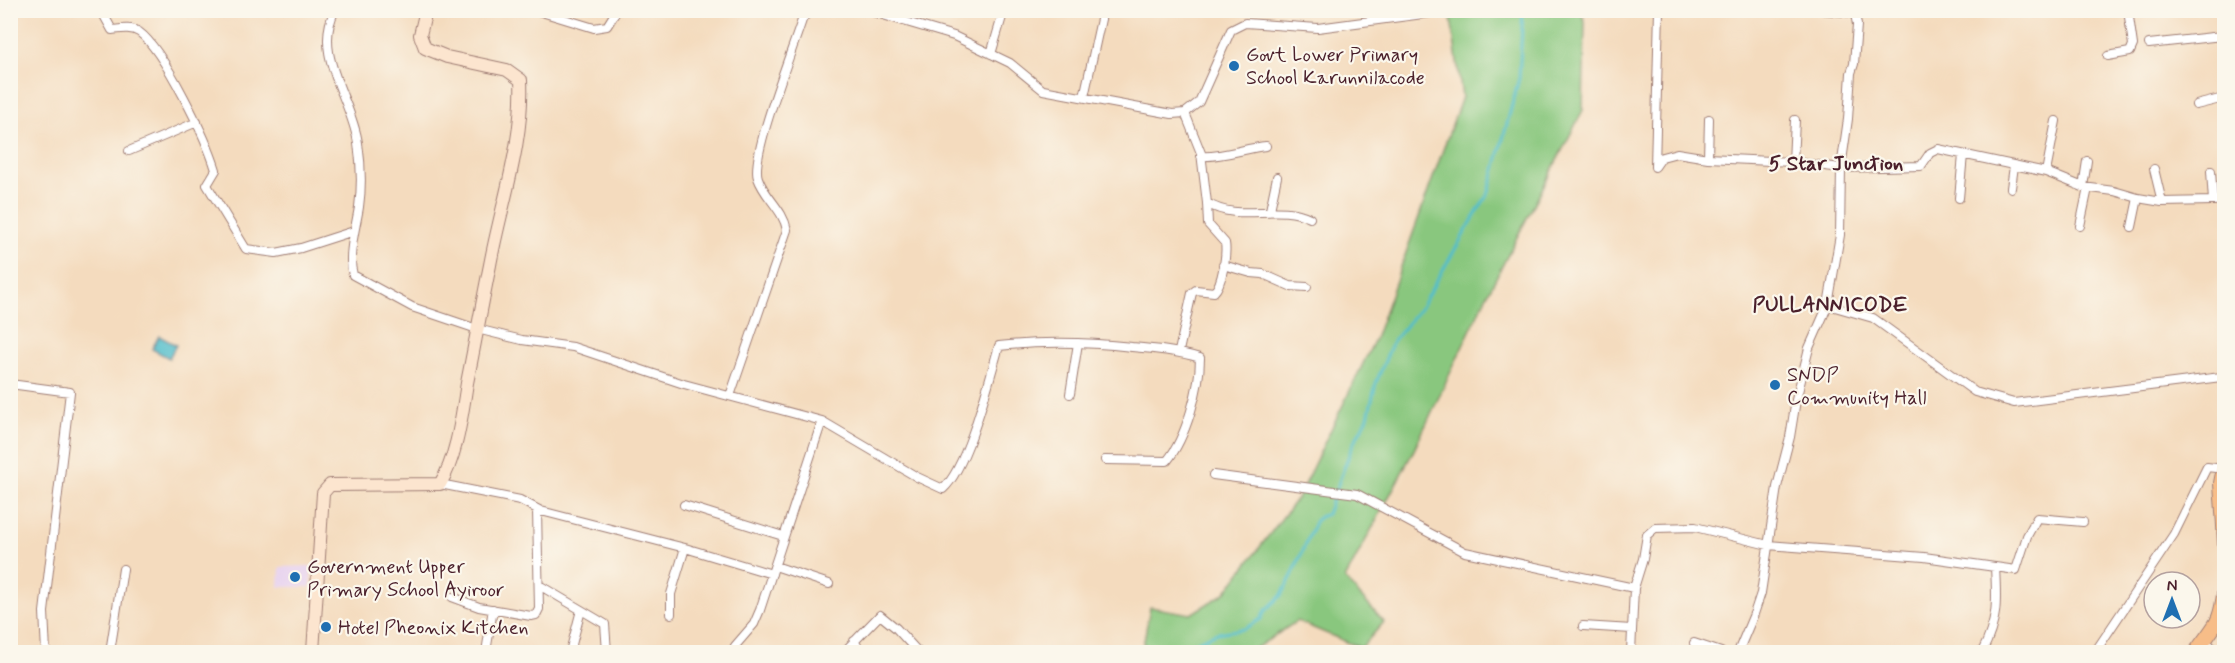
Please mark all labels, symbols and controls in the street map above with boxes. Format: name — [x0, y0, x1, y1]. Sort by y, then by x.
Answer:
place label: Govt Lower Primary School Karunnilacode — [1246, 42, 1425, 92]
marker: Govt Lower Primary School Karunnilacode — [1227, 59, 1241, 73]
district label: 5 Star Junction — [1769, 150, 1903, 178]
district label: PULLANNICODE — [1753, 291, 1907, 319]
place label: SNDP Community Hall — [1787, 362, 1927, 412]
marker: SNDP Community Hall — [1768, 378, 1782, 392]
place label: Government Upper Primary School Ayiroor — [307, 554, 504, 604]
marker: Government Upper Primary School Ayiroor — [288, 570, 302, 584]
north arrow — [2142, 570, 2202, 630]
text: N — [2167, 576, 2177, 597]
place label: Hotel Pheonix Kitchen — [338, 615, 529, 642]
marker: Hotel Pheonix Kitchen — [319, 620, 333, 634]

